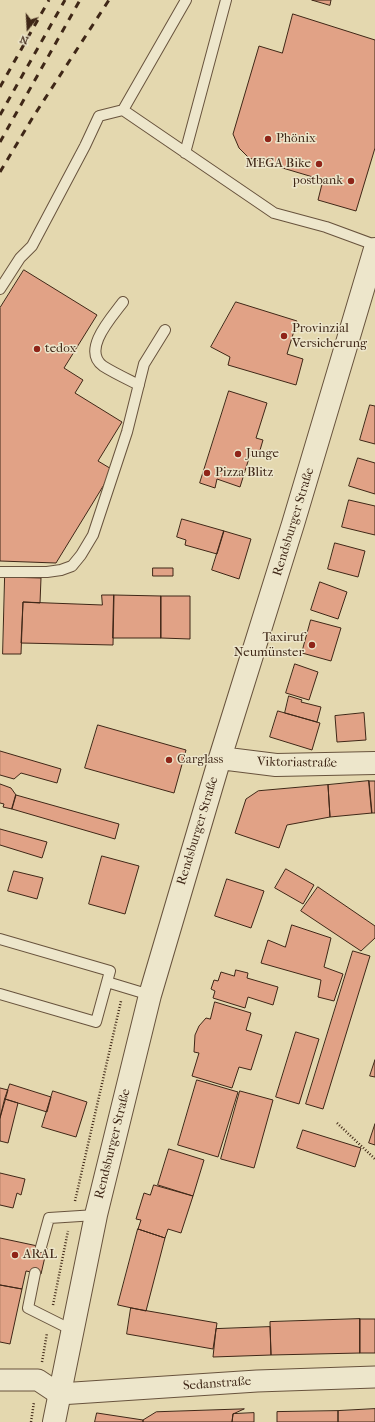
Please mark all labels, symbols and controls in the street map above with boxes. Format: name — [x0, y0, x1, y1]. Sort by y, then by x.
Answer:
north arrow — [8, 8, 48, 48]
text: N — [18, 32, 30, 47]
place label: Phönix — [276, 131, 316, 147]
marker: Phönix — [263, 134, 273, 144]
place label: MEGA Bike — [246, 156, 311, 172]
marker: MEGA Bike — [314, 159, 324, 169]
place label: postbank — [293, 173, 343, 189]
marker: postbank — [346, 176, 356, 186]
place label: Provinzial Versicherung — [292, 321, 367, 352]
marker: Provinzial Versicherung — [279, 331, 289, 341]
place label: tedox — [45, 341, 76, 357]
marker: tedox — [32, 344, 42, 354]
place label: Junge — [246, 446, 279, 462]
marker: Junge — [233, 449, 243, 459]
place label: Pizza Blitz — [215, 465, 273, 481]
street label: Rendsburger Straße — [270, 466, 318, 578]
marker: Pizza Blitz — [202, 468, 212, 478]
place label: Taxiruf Neumünster — [234, 630, 304, 661]
marker: Taxiruf Neumünster — [307, 640, 317, 650]
place label: Carglass — [177, 752, 223, 768]
marker: Carglass — [164, 755, 174, 765]
street label: Viktoriastraße — [257, 755, 337, 771]
street label: Rendsburger Straße — [174, 775, 222, 887]
street label: Rendsburger Straße — [92, 1087, 134, 1201]
place label: ARAL — [23, 1247, 57, 1263]
marker: ARAL — [10, 1250, 20, 1260]
street label: Sedanstraße — [182, 1374, 252, 1394]

